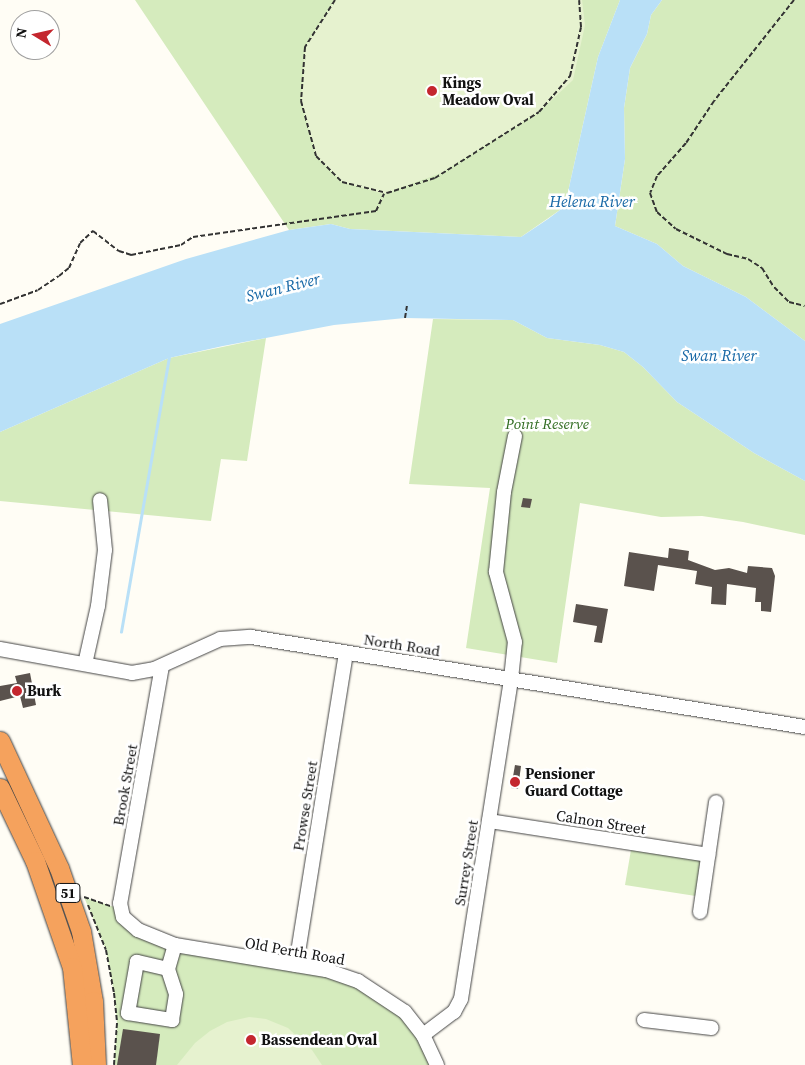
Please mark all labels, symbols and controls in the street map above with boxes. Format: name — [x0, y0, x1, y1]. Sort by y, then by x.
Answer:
north arrow — [10, 10, 60, 60]
text: N — [10, 26, 32, 39]
place label: Kings Meadow Oval — [442, 73, 534, 108]
marker: Kings Meadow Oval — [426, 85, 438, 97]
water label: Helena River — [549, 191, 635, 211]
water label: Swan River — [244, 269, 322, 305]
water label: Swan River — [681, 345, 757, 365]
park label: Point Reserve — [505, 415, 589, 433]
street label: North Road — [363, 630, 441, 660]
place label: Burk — [27, 682, 61, 700]
marker: Burk — [11, 685, 23, 697]
street label: Brook Street — [109, 743, 141, 827]
street label: Prowse Street — [289, 760, 321, 852]
place label: Pensioner Guard Cottage — [525, 764, 623, 799]
marker: Pensioner Guard Cottage — [509, 776, 521, 788]
street label: Calnon Street — [555, 806, 647, 838]
street label: Surrey Street — [450, 819, 482, 907]
road number: 51 — [54, 881, 82, 904]
street label: Old Perth Road — [244, 933, 346, 969]
place label: Bassendean Oval — [261, 1031, 377, 1049]
marker: Bassendean Oval — [245, 1034, 257, 1046]

